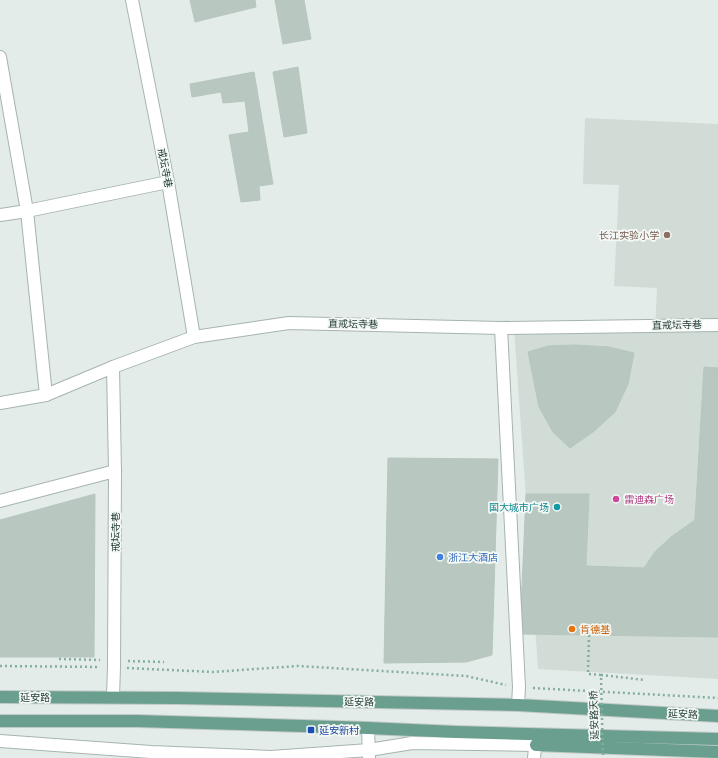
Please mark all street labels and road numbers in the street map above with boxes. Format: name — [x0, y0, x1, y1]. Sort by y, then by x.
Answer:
street label: 戒坛寺巷 — [156, 147, 174, 189]
street label: 直戒坛寺巷 — [328, 318, 378, 330]
street label: 直戒坛寺巷 — [652, 319, 702, 331]
street label: 戒坛寺巷 — [110, 512, 121, 552]
street label: 延安路天桥 — [588, 690, 600, 740]
street label: 延安路 — [20, 692, 50, 703]
street label: 延安路 — [344, 696, 374, 708]
street label: 延安路 — [668, 708, 698, 720]

